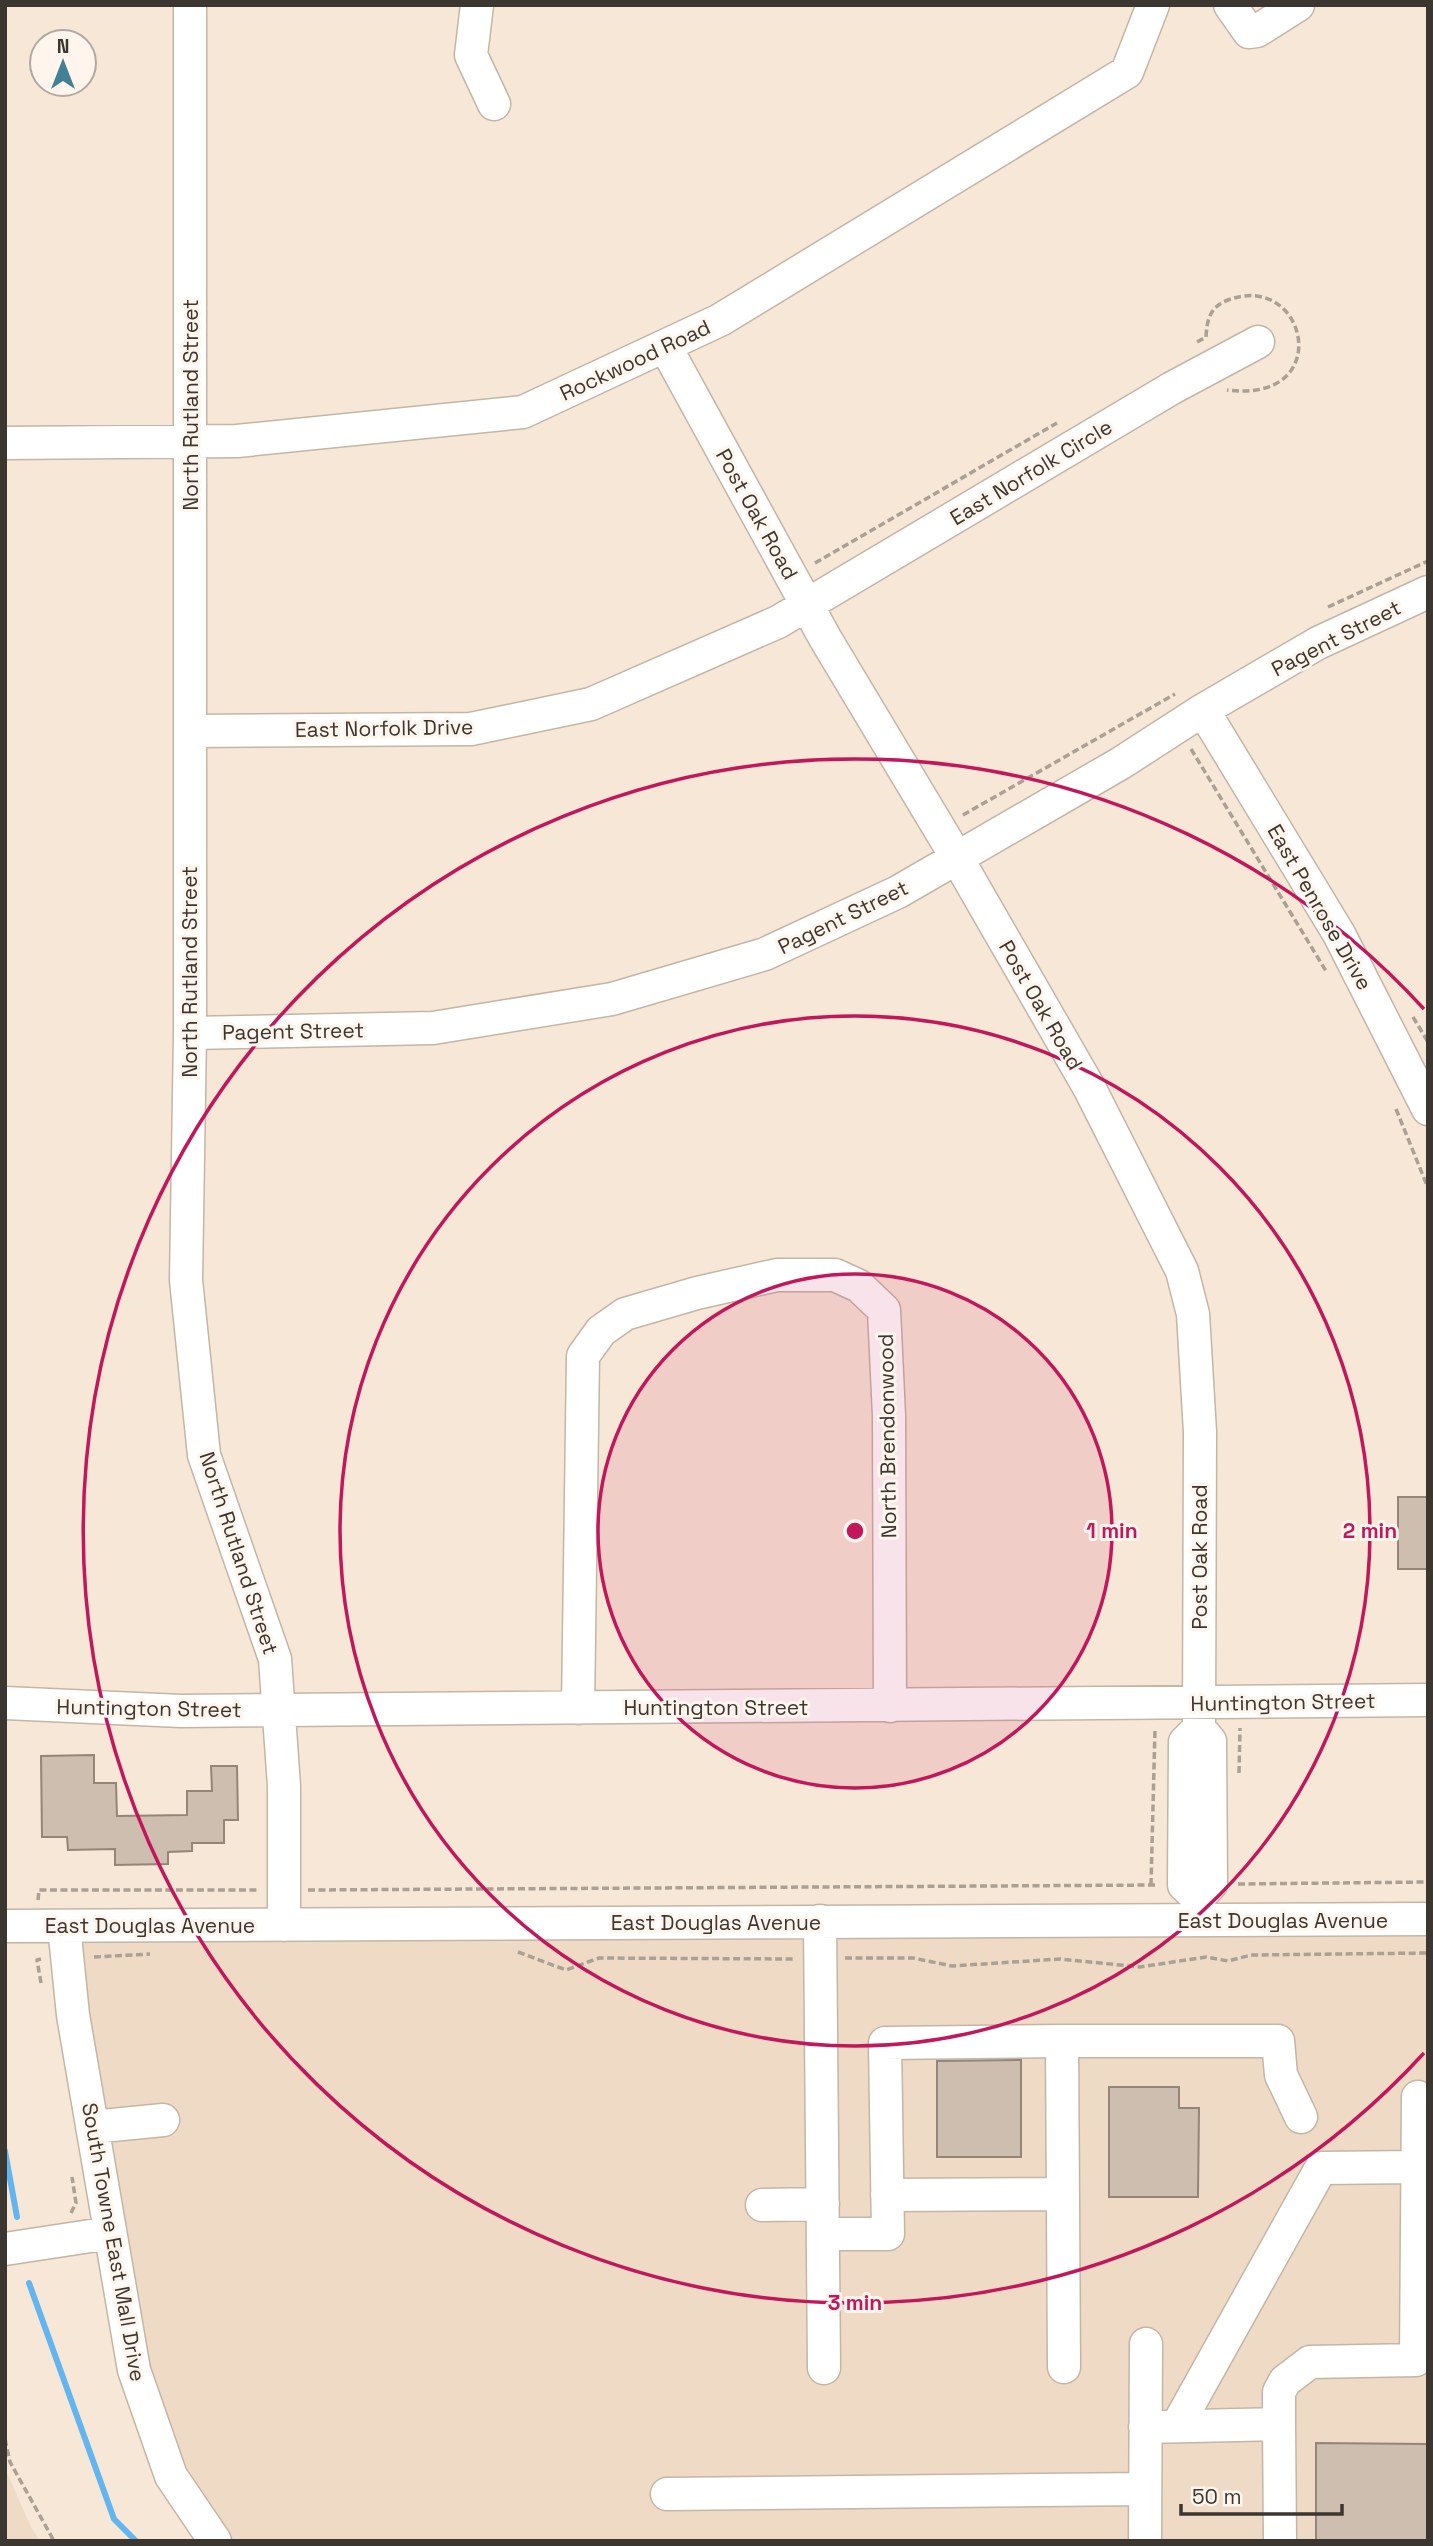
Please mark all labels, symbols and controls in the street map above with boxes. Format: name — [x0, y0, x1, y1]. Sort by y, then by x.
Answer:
north arrow — [28, 28, 98, 98]
text: N — [57, 34, 69, 59]
street label: North Rutland Street — [177, 299, 204, 511]
street label: Rockwood Road — [555, 313, 715, 407]
street label: East Norfolk Circle — [945, 413, 1117, 531]
street label: Post Oak Road — [710, 444, 804, 584]
street label: Pagent Street — [1267, 594, 1405, 682]
street label: East Norfolk Drive — [295, 713, 473, 743]
street label: East Penrose Drive — [1262, 819, 1378, 995]
street label: North Rutland Street — [176, 866, 203, 1078]
street label: Pagent Street — [773, 874, 913, 960]
street label: Post Oak Road — [993, 935, 1089, 1075]
street label: Pagent Street — [222, 1016, 364, 1046]
street label: North Brendonwood — [872, 1333, 902, 1539]
street label: North Rutland Street — [193, 1448, 285, 1658]
street label: Post Oak Road — [1186, 1484, 1213, 1630]
text: 1 min — [1086, 1517, 1138, 1544]
text: 2 min — [1343, 1517, 1397, 1544]
centre of rings — [843, 1519, 867, 1543]
street label: Huntington Street — [1190, 1687, 1376, 1717]
street label: Huntington Street — [56, 1693, 242, 1723]
street label: Huntington Street — [623, 1694, 809, 1721]
street label: East Douglas Avenue — [1178, 1907, 1388, 1934]
street label: East Douglas Avenue — [611, 1909, 821, 1936]
street label: East Douglas Avenue — [45, 1912, 255, 1939]
street label: South Towne East Mall Drive — [76, 2101, 152, 2383]
text: 3 min — [828, 2289, 882, 2316]
scale bar — [1181, 2472, 1342, 2516]
text: 50 m — [1192, 2483, 1242, 2510]

